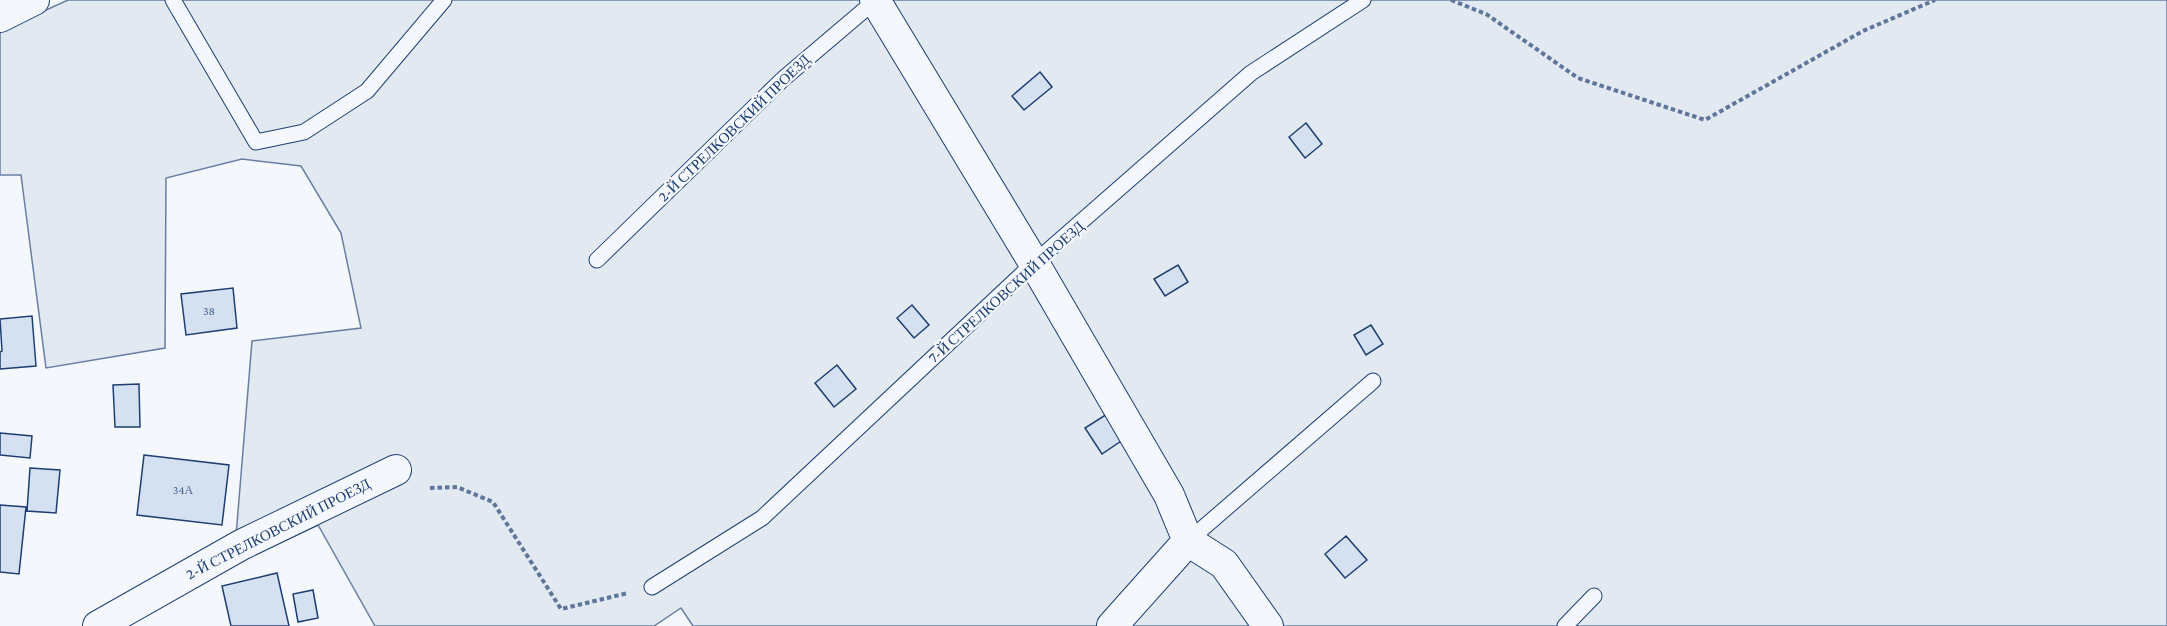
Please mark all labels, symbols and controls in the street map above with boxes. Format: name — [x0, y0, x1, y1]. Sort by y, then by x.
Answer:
street label: 2-Й СТРЕЛКОВСКИЙ ПРОЕЗД — [655, 51, 813, 205]
street label: 7-Й СТРЕЛКОВСКИЙ ПРОЕЗД — [925, 218, 1087, 366]
house number: 38 — [203, 304, 215, 318]
street label: 2-Й СТРЕЛКОВСКИЙ ПРОЕЗД — [183, 476, 373, 582]
house number: 34А — [173, 483, 194, 497]

